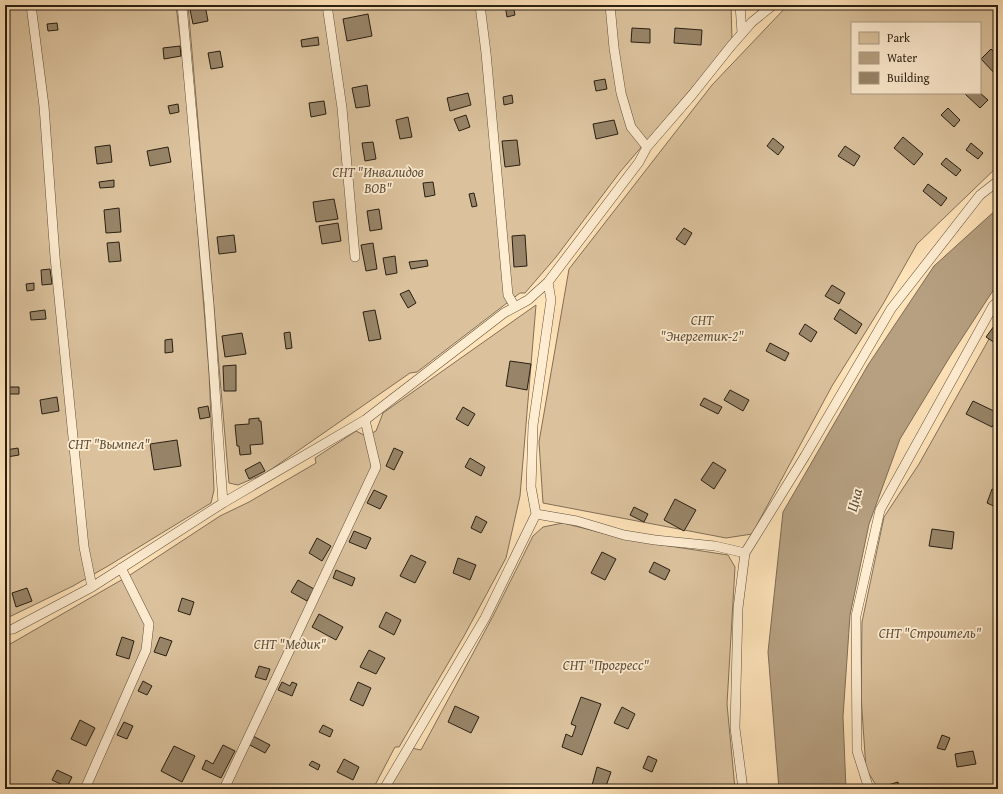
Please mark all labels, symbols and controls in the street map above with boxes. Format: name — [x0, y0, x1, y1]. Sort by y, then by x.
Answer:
legend — [851, 22, 981, 94]
text: Park — [887, 29, 911, 46]
text: Water — [887, 49, 917, 66]
text: Building — [887, 69, 930, 86]
park label: СНТ "Инвалидов ВОВ" — [332, 162, 424, 198]
park label: СНТ "Энергетик-2" — [660, 310, 744, 346]
park label: СНТ "Вымпел" — [68, 434, 150, 454]
water label: Цна — [841, 486, 867, 514]
park label: СНТ "Строитель" — [879, 623, 982, 643]
park label: СНТ "Медик" — [254, 634, 327, 654]
park label: СНТ "Прогресс" — [563, 655, 650, 675]

